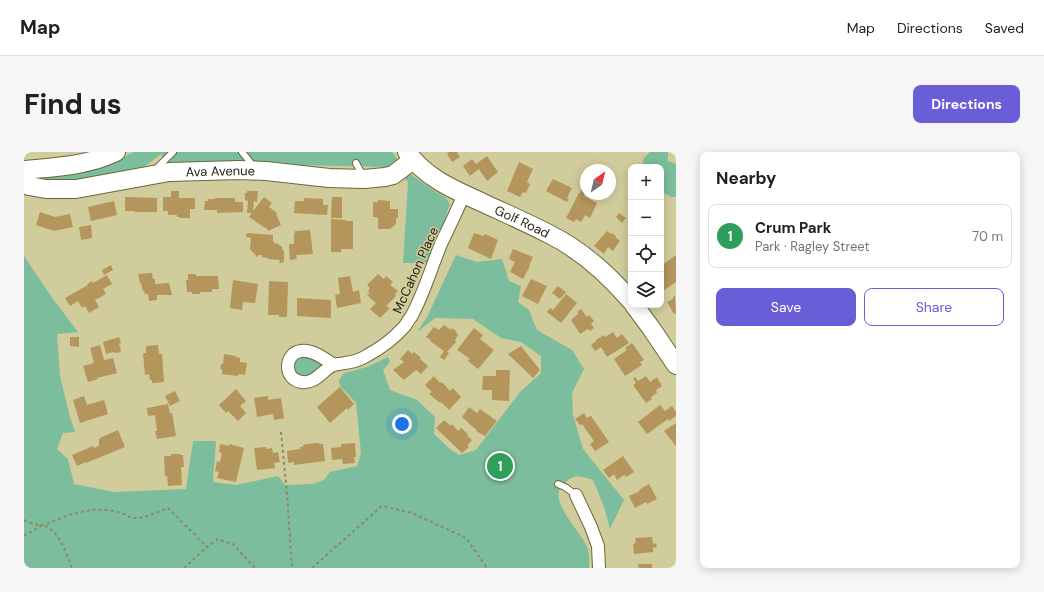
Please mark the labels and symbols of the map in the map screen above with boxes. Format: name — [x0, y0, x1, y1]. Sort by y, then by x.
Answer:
street label: Ava Avenue — [185, 162, 255, 181]
north arrow — [580, 164, 616, 200]
street label: Golf Road — [492, 202, 552, 242]
street label: McCahon Place — [389, 224, 442, 316]
your location — [392, 414, 412, 434]
pin: 1 — [487, 451, 513, 481]

